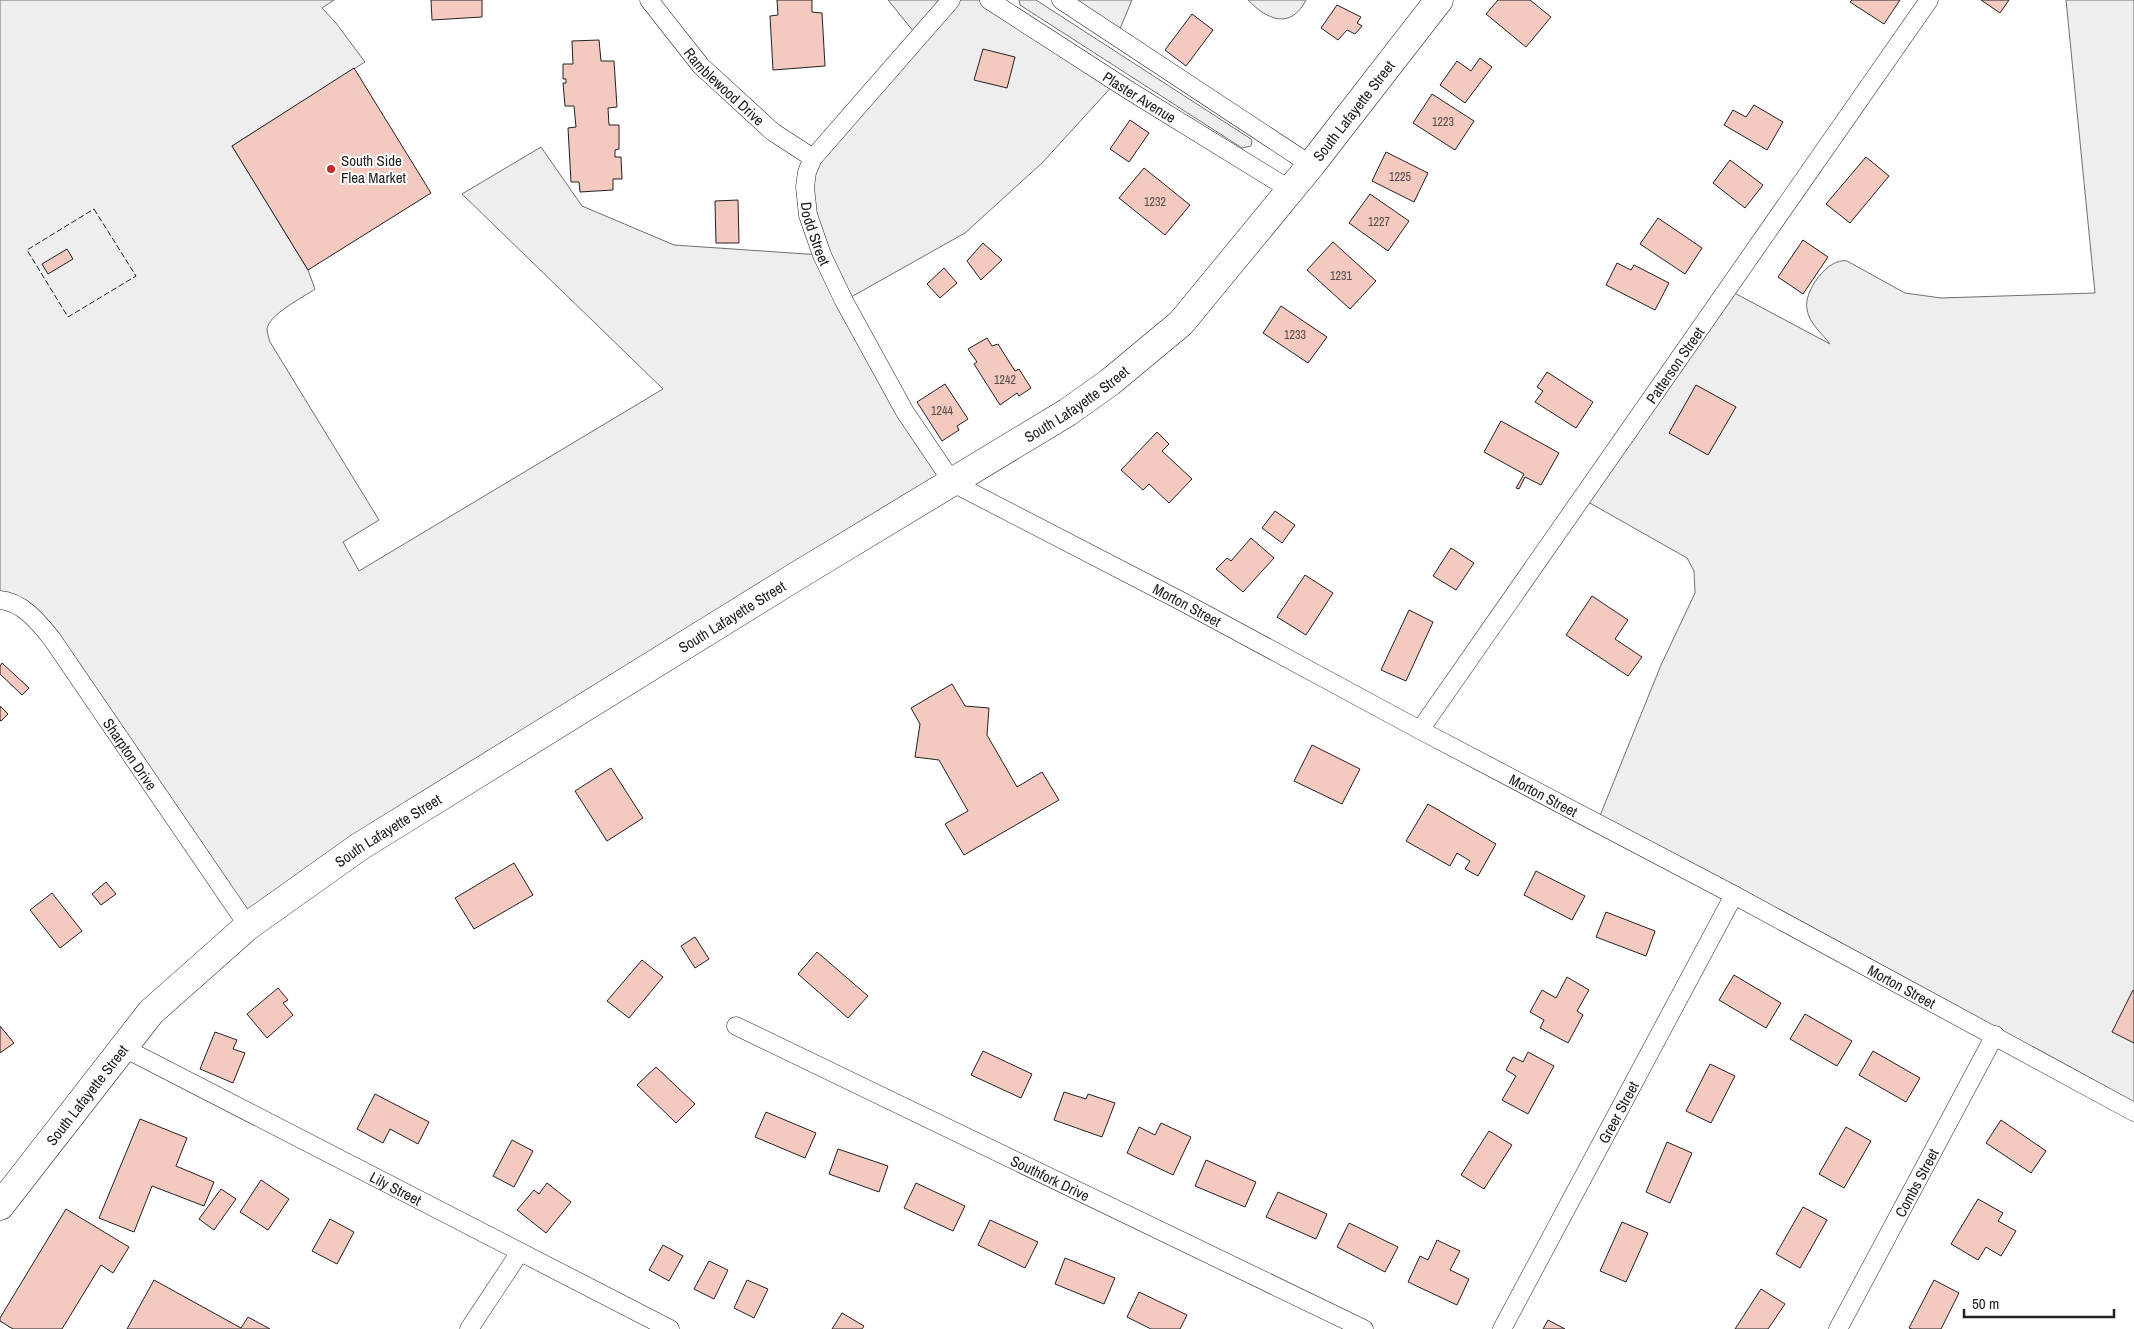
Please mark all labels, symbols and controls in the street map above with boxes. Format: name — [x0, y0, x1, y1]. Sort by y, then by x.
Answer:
street label: Ramblewood Drive — [680, 43, 770, 130]
street label: South Lafayette Street — [1307, 55, 1399, 165]
street label: Plaster Avenue — [1099, 66, 1180, 128]
house number: 1223 — [1432, 114, 1454, 130]
place label: South Side Flea Market — [341, 150, 407, 188]
marker: South Side Flea Market — [325, 163, 337, 175]
house number: 1225 — [1389, 169, 1411, 185]
house number: 1232 — [1144, 194, 1166, 210]
street label: Dodd Street — [796, 201, 836, 269]
house number: 1227 — [1368, 214, 1390, 230]
house number: 1231 — [1330, 268, 1352, 284]
street label: Patterson Street — [1640, 322, 1709, 407]
house number: 1233 — [1284, 327, 1306, 343]
street label: South Lafayette Street — [1020, 360, 1133, 447]
house number: 1242 — [994, 372, 1016, 388]
house number: 1244 — [931, 403, 953, 419]
street label: South Lafayette Street — [674, 575, 790, 657]
street label: Morton Street — [1149, 578, 1226, 632]
street label: Sharpton Drive — [98, 714, 163, 794]
street label: Morton Street — [1506, 768, 1582, 822]
street label: South Lafayette Street — [330, 788, 445, 872]
street label: Morton Street — [1864, 959, 1940, 1013]
street label: South Lafayette Street — [41, 1039, 133, 1150]
street label: Greer Street — [1593, 1077, 1643, 1147]
street label: Combs Street — [1889, 1144, 1943, 1221]
street label: Southfork Drive — [1007, 1150, 1094, 1206]
street label: Lily Street — [366, 1166, 426, 1210]
scale bar — [1964, 1286, 2114, 1318]
text: 50 m — [1972, 1293, 1999, 1314]

